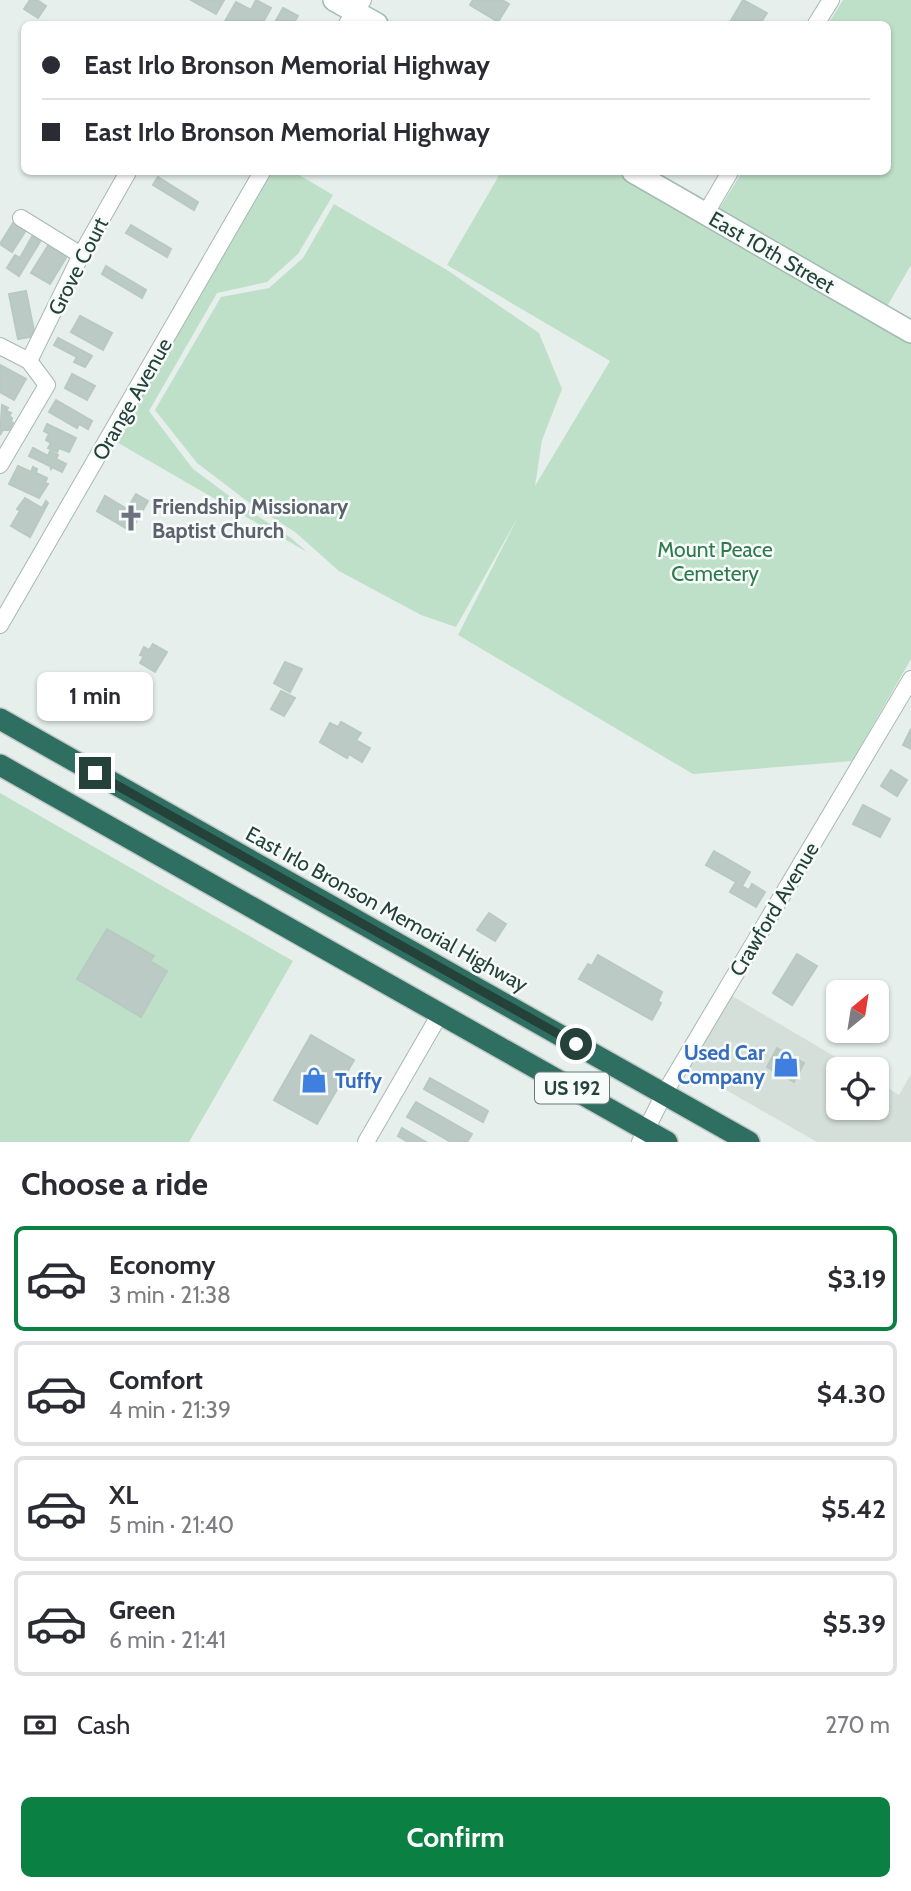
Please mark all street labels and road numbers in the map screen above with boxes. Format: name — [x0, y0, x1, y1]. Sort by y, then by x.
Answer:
street label: East 10th Street — [705, 206, 839, 298]
street label: Grove Court — [43, 213, 113, 319]
street label: Orange Avenue — [87, 333, 177, 465]
street label: East Irlo Bronson Memorial Highway — [242, 821, 533, 997]
street label: Crawford Avenue — [724, 837, 824, 981]
road number: US 192 — [535, 1072, 609, 1104]

